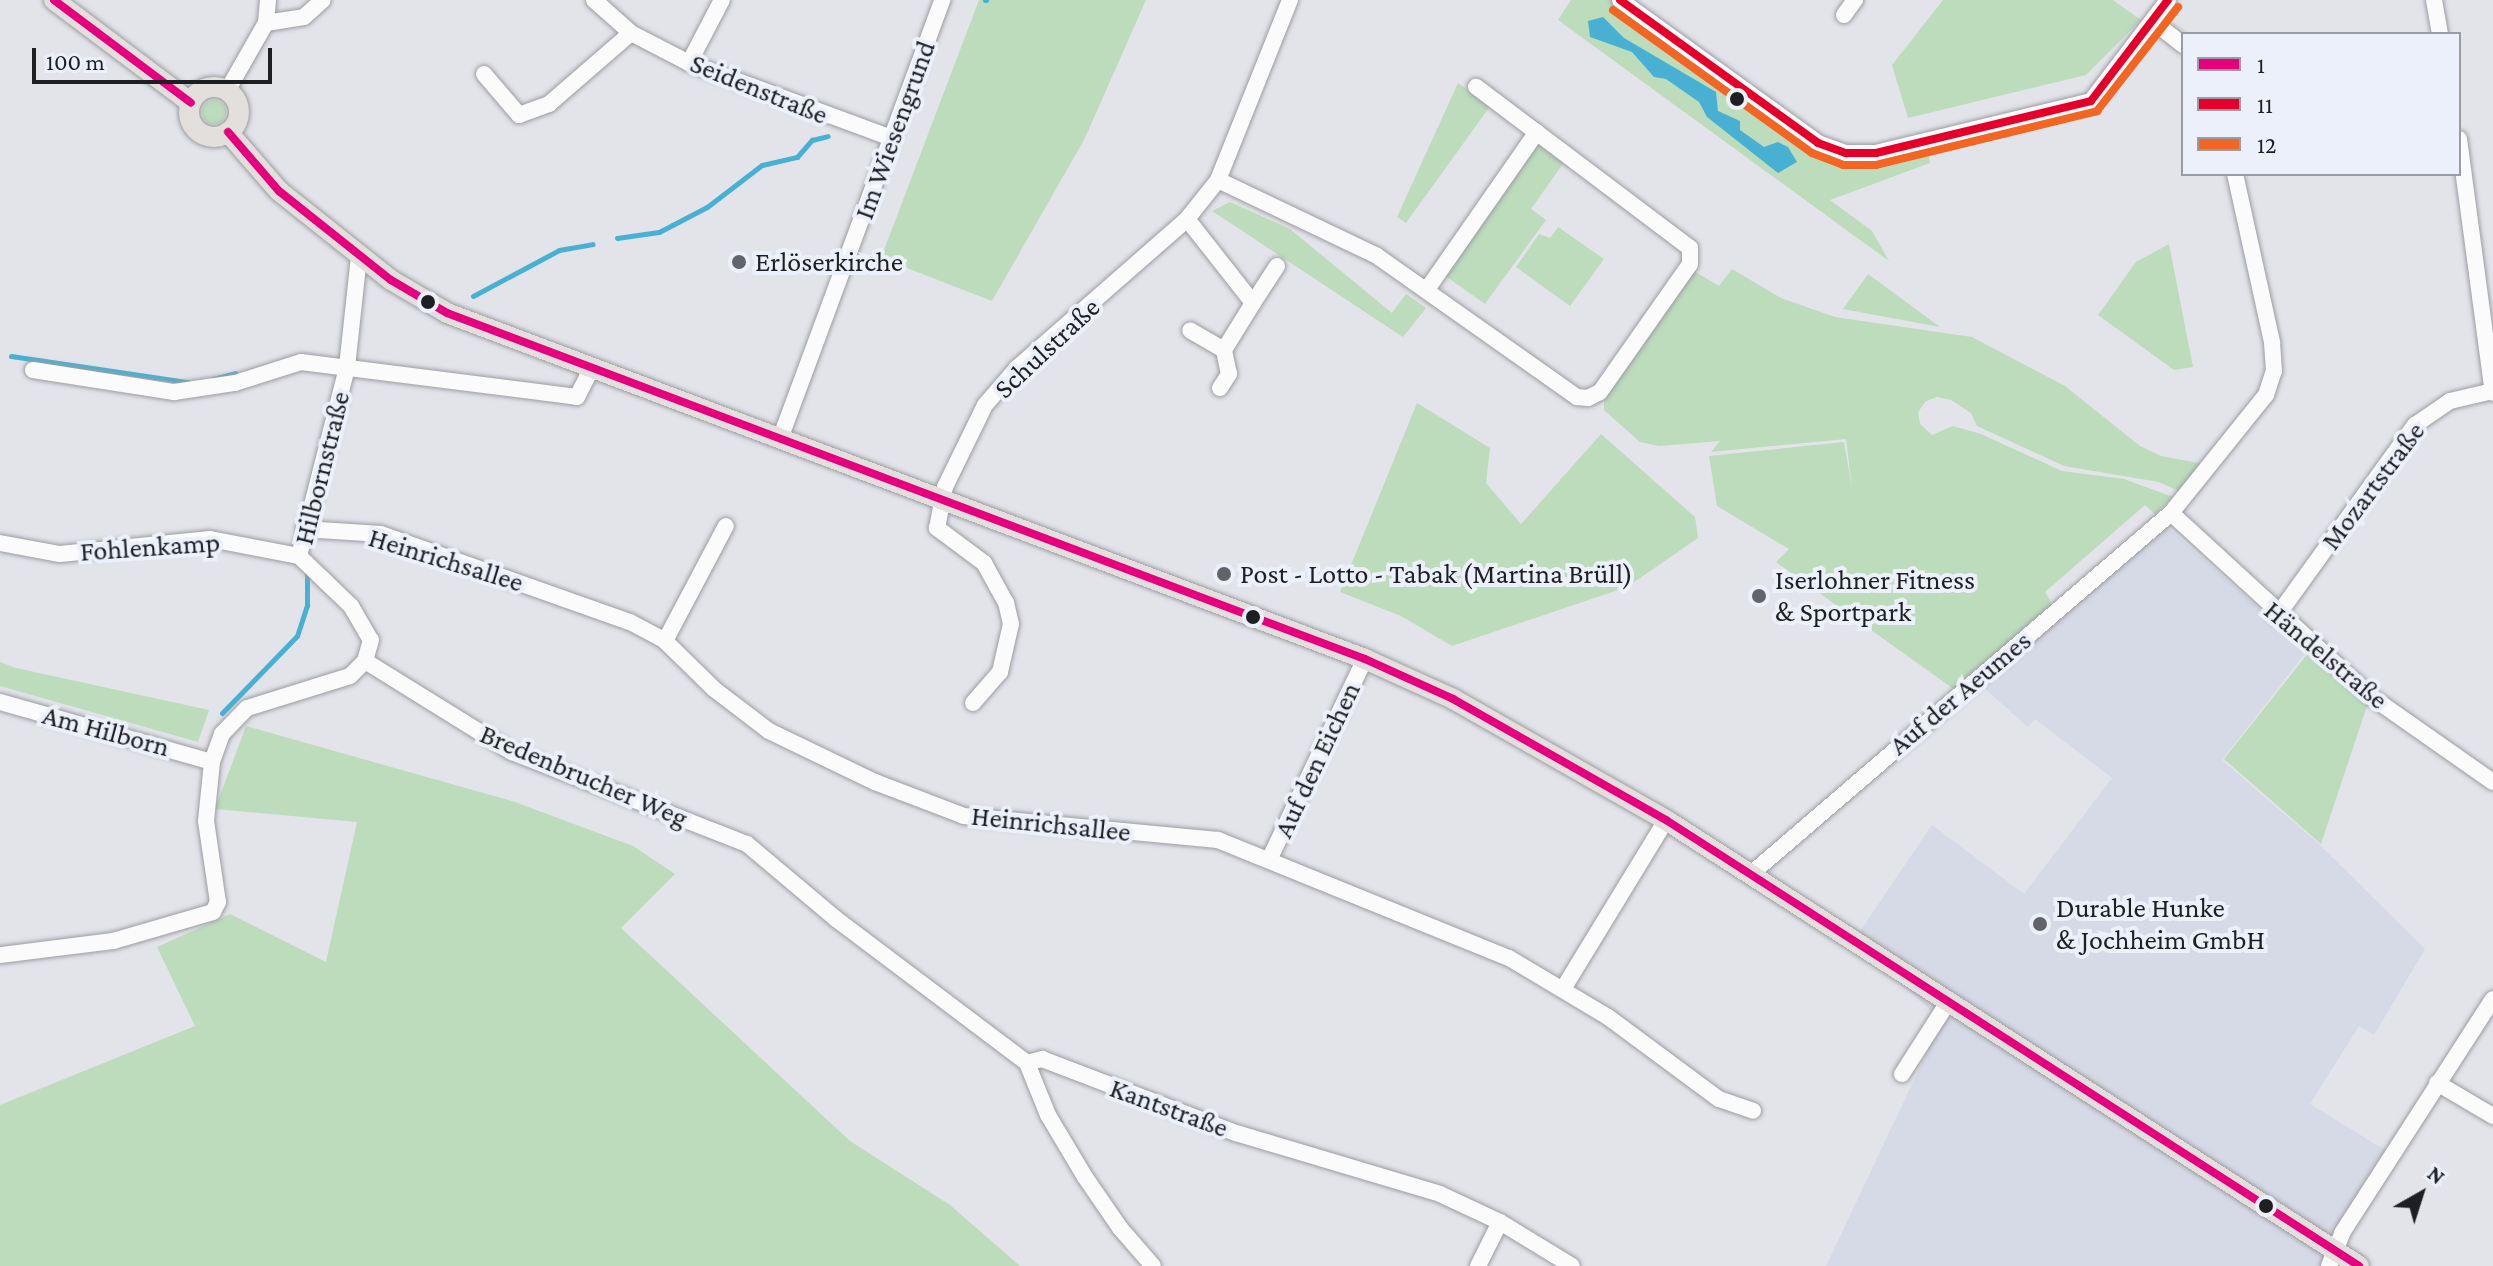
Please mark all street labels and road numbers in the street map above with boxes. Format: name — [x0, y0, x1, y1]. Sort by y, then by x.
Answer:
street label: Im Wiesengrund — [847, 36, 943, 224]
street label: Seidenstraße — [685, 46, 833, 132]
street label: Schulstraße — [987, 291, 1107, 405]
street label: Hilbornstraße — [287, 388, 357, 548]
street label: Mozartstraße — [2314, 415, 2432, 557]
street label: Heinrichsallee — [365, 521, 527, 599]
street label: Fohlenkamp — [79, 525, 221, 569]
street label: Händelstraße — [2257, 594, 2395, 716]
street label: Auf der Aeumes — [1882, 624, 2038, 762]
street label: Auf den Eichen — [1266, 677, 1368, 843]
street label: Am Hilborn — [39, 698, 173, 764]
street label: Bredenbrucher Weg — [475, 717, 693, 835]
street label: Heinrichsallee — [970, 799, 1132, 849]
street label: Kantstraße — [1105, 1071, 1233, 1145]

